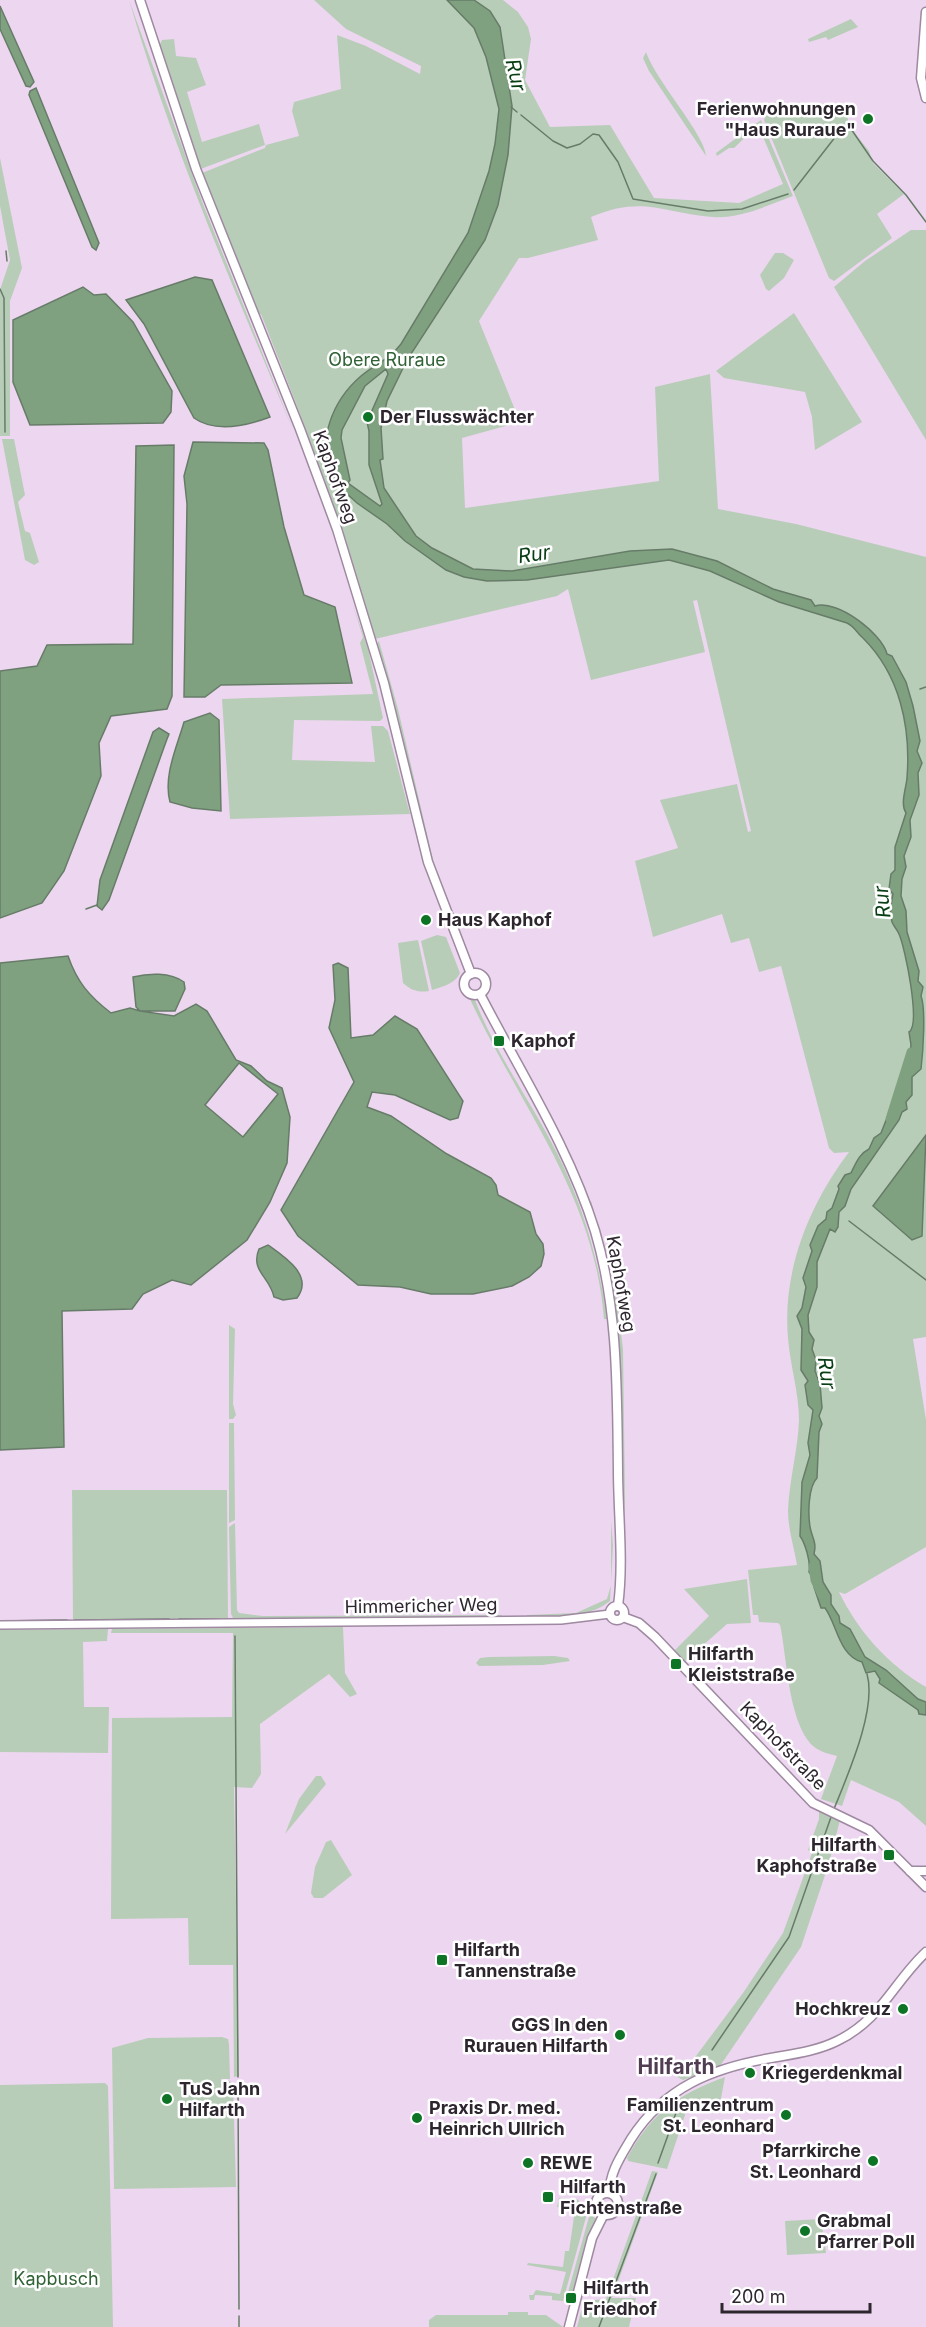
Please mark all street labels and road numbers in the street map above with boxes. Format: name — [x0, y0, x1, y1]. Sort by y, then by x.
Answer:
street label: Kaphofweg — [309, 427, 362, 526]
street label: Kaphofweg — [603, 1234, 640, 1334]
street label: Himmericher Weg — [344, 1594, 498, 1617]
street label: Kaphofstraße — [736, 1697, 831, 1794]

